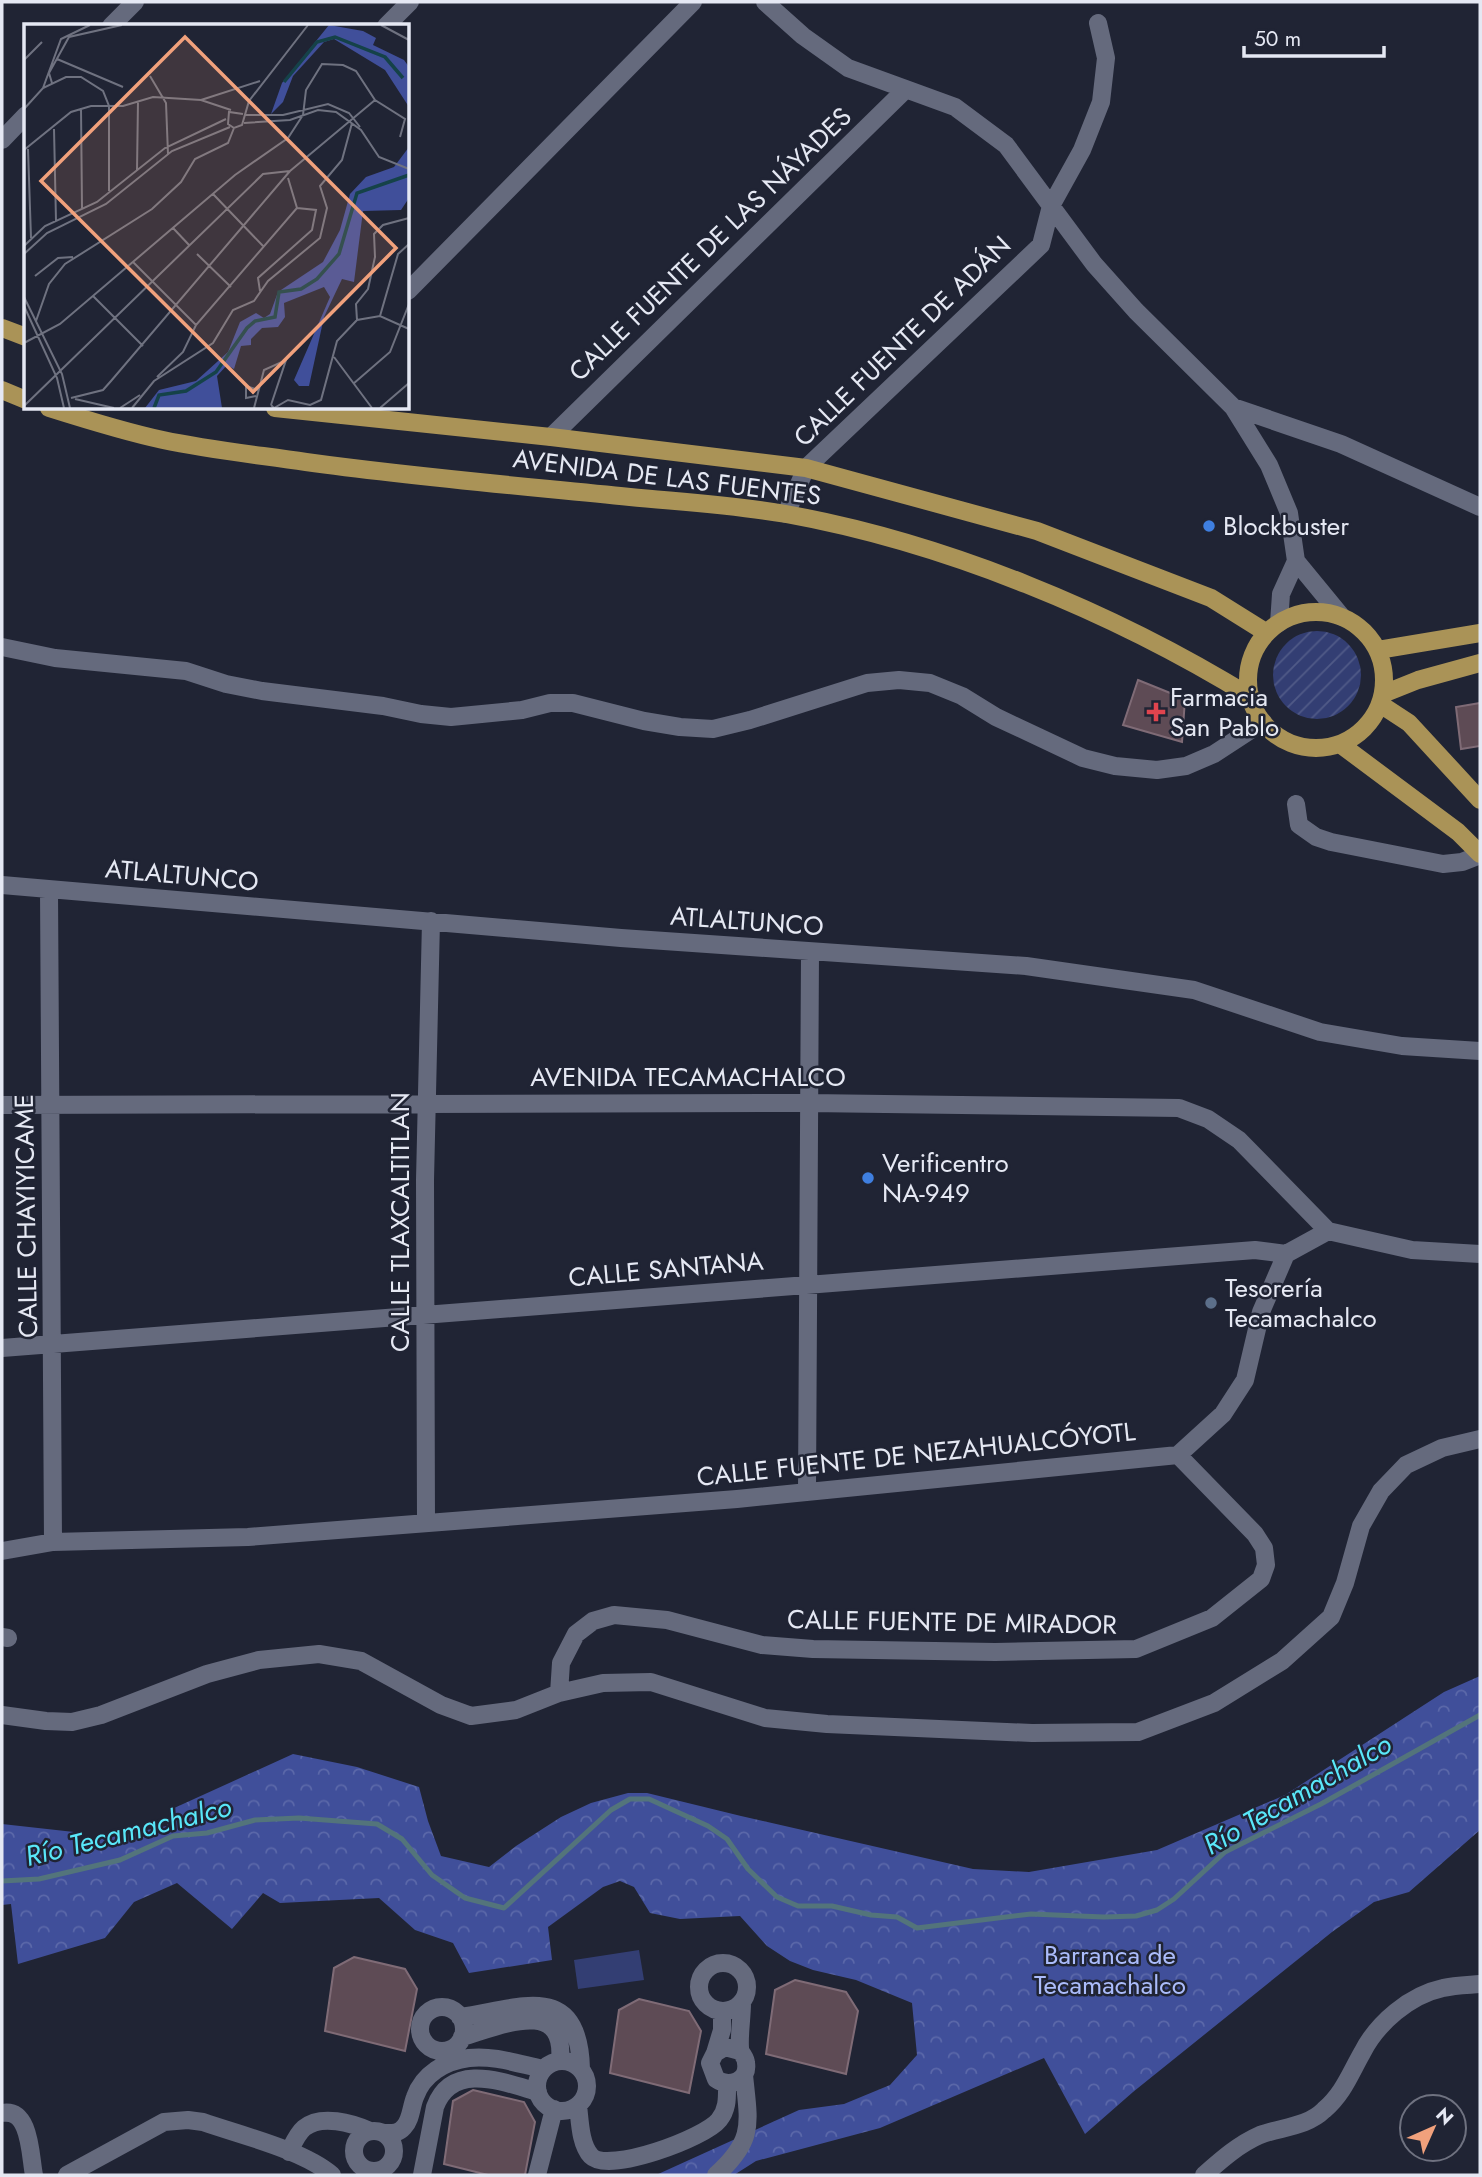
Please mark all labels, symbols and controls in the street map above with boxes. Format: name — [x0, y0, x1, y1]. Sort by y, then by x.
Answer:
scale bar — [1244, 14, 1384, 58]
inset map — [24, 24, 410, 410]
text: 50 m — [1254, 24, 1301, 54]
street label: CALLE FUENTE DE LAS NÁYADES — [560, 98, 860, 390]
street label: CALLE FUENTE DE ADÁN — [785, 227, 1019, 455]
street label: AVENIDA DE LAS FUENTES — [511, 439, 823, 515]
place label: Blockbuster — [1223, 507, 1349, 545]
marker: Blockbuster — [1201, 518, 1217, 534]
place label: Farmacia San Pablo — [1170, 678, 1279, 746]
marker: Farmacia San Pablo — [1148, 704, 1164, 720]
street label: ATLALTUNCO — [104, 849, 260, 901]
street label: ATLALTUNCO — [669, 897, 825, 945]
street label: AVENIDA TECAMACHALCO — [530, 1058, 846, 1096]
street label: CALLE TLAXCALTITLAN — [381, 1092, 419, 1352]
street label: CALLE CHAYIYICAME — [5, 1094, 47, 1338]
place label: Verificentro NA-949 — [882, 1144, 1009, 1212]
marker: Verificentro NA-949 — [860, 1170, 876, 1186]
street label: CALLE SANTANA — [567, 1241, 766, 1296]
place label: Tesorería Tecamachalco — [1225, 1269, 1377, 1337]
marker: Tesorería Tecamachalco — [1203, 1295, 1219, 1311]
street label: CALLE FUENTE DE NEZAHUALCÓYOTL — [695, 1412, 1138, 1496]
street label: CALLE FUENTE DE MIRADOR — [787, 1600, 1118, 1644]
water label: Río Tecamachalco — [1195, 1724, 1399, 1865]
water label: Río Tecamachalco — [21, 1786, 236, 1877]
park label: Barranca de Tecamachalco — [1034, 1936, 1186, 2004]
north arrow — [1398, 2093, 1468, 2163]
text: N — [1430, 2101, 1460, 2131]

